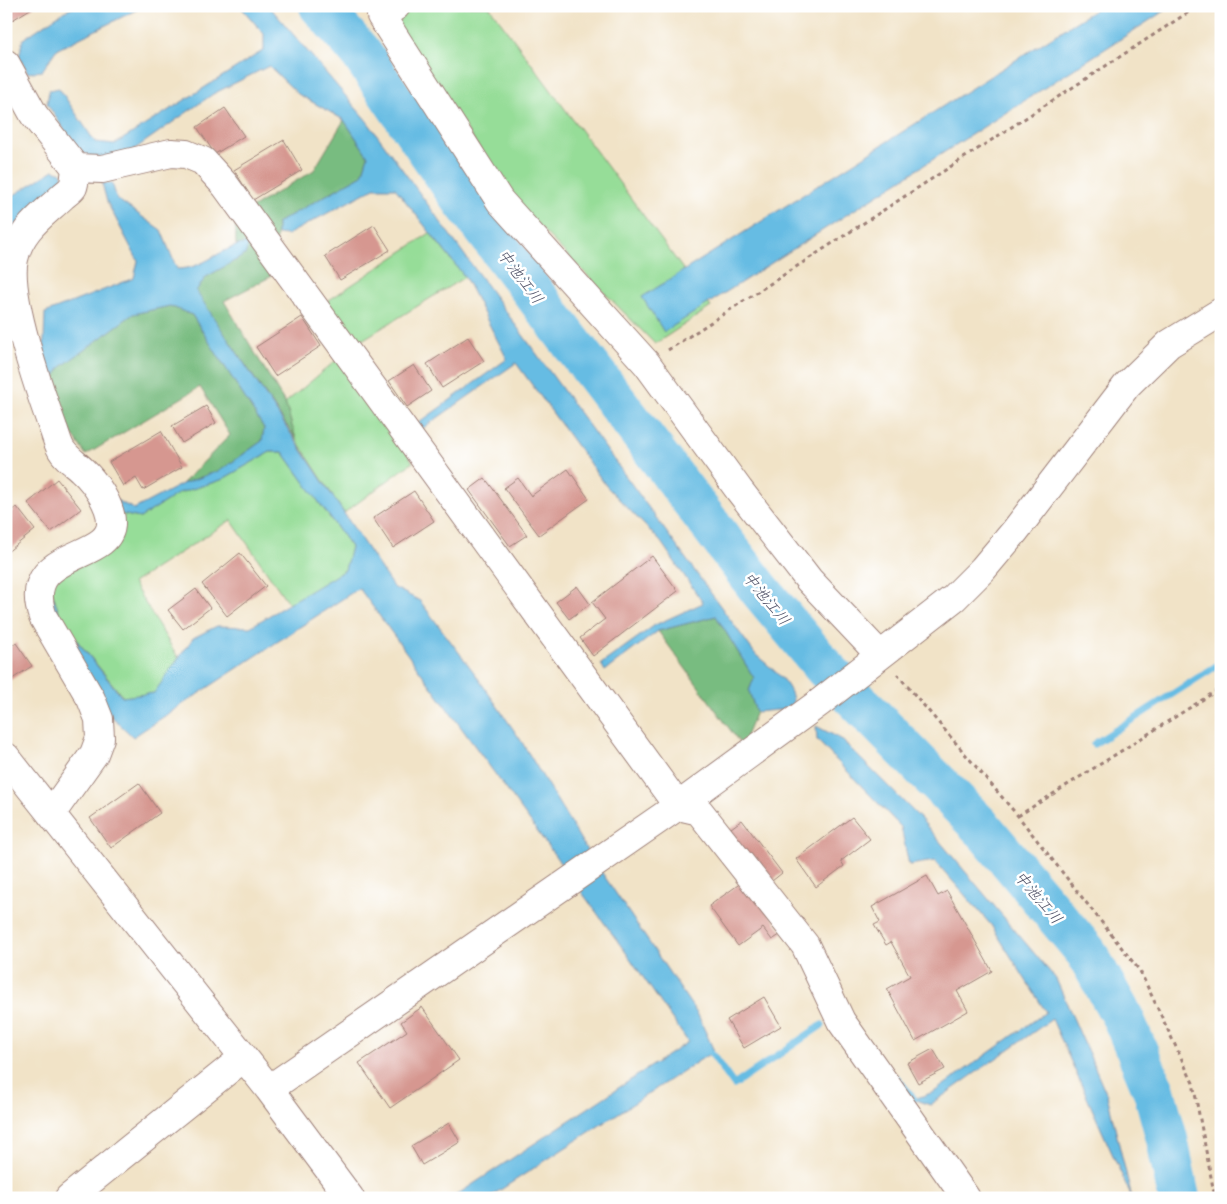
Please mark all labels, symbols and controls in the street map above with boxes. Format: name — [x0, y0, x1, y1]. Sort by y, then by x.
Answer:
water label: 中池江川 — [494, 244, 548, 308]
water label: 中池江川 — [739, 567, 795, 629]
water label: 中池江川 — [1011, 866, 1067, 928]

